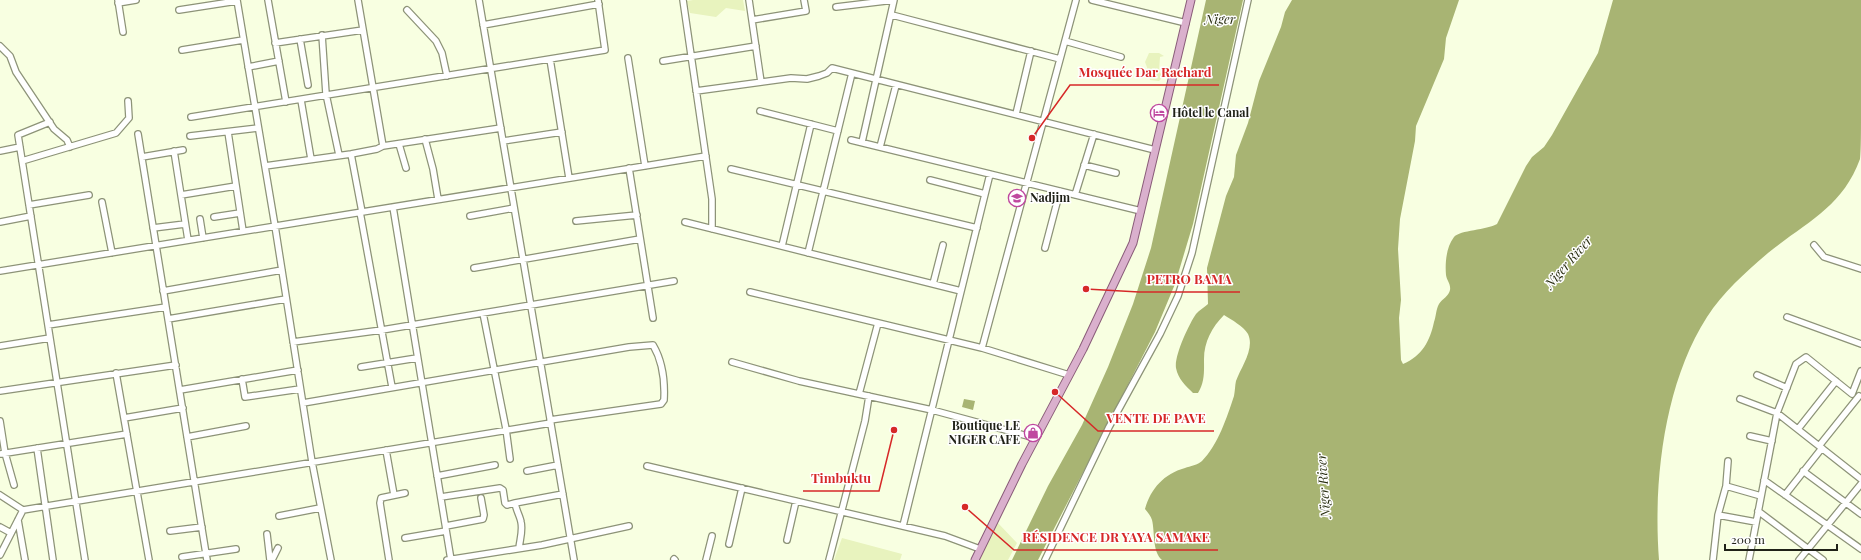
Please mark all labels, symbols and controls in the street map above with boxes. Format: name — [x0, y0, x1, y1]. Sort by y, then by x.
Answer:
water label: Niger — [1204, 10, 1236, 27]
callout: Mosquée Dar Rachard — [1070, 60, 1219, 85]
text: Mosquée Dar Rachard — [1079, 63, 1212, 80]
hotel icon: Hôtel le Canal — [1149, 103, 1169, 123]
place label: Hôtel le Canal — [1172, 104, 1249, 120]
school or university icon: Nadjim — [1007, 188, 1027, 208]
place label: Nadjim — [1030, 189, 1070, 205]
water label: Niger River — [1539, 232, 1595, 292]
callout: PETRO BAMA — [1139, 267, 1240, 292]
text: PETRO BAMA — [1146, 270, 1232, 287]
callout: VENTE DE PAVE — [1098, 406, 1214, 431]
text: VENTE DE PAVE — [1105, 409, 1206, 426]
place label: Boutique LE NIGER CAFE — [949, 417, 1020, 447]
shop icon: Boutique LE NIGER CAFE — [1023, 423, 1043, 443]
water label: Niger River — [1312, 453, 1333, 520]
callout: Timbuktu — [803, 466, 879, 491]
text: Timbuktu — [811, 469, 871, 486]
callout: RÉSIDENCE DR YAYA SAMAKE — [1014, 525, 1218, 550]
scale bar — [1725, 526, 1837, 552]
text: RÉSIDENCE DR YAYA SAMAKE — [1022, 528, 1210, 545]
text: 200 m — [1731, 531, 1765, 547]

